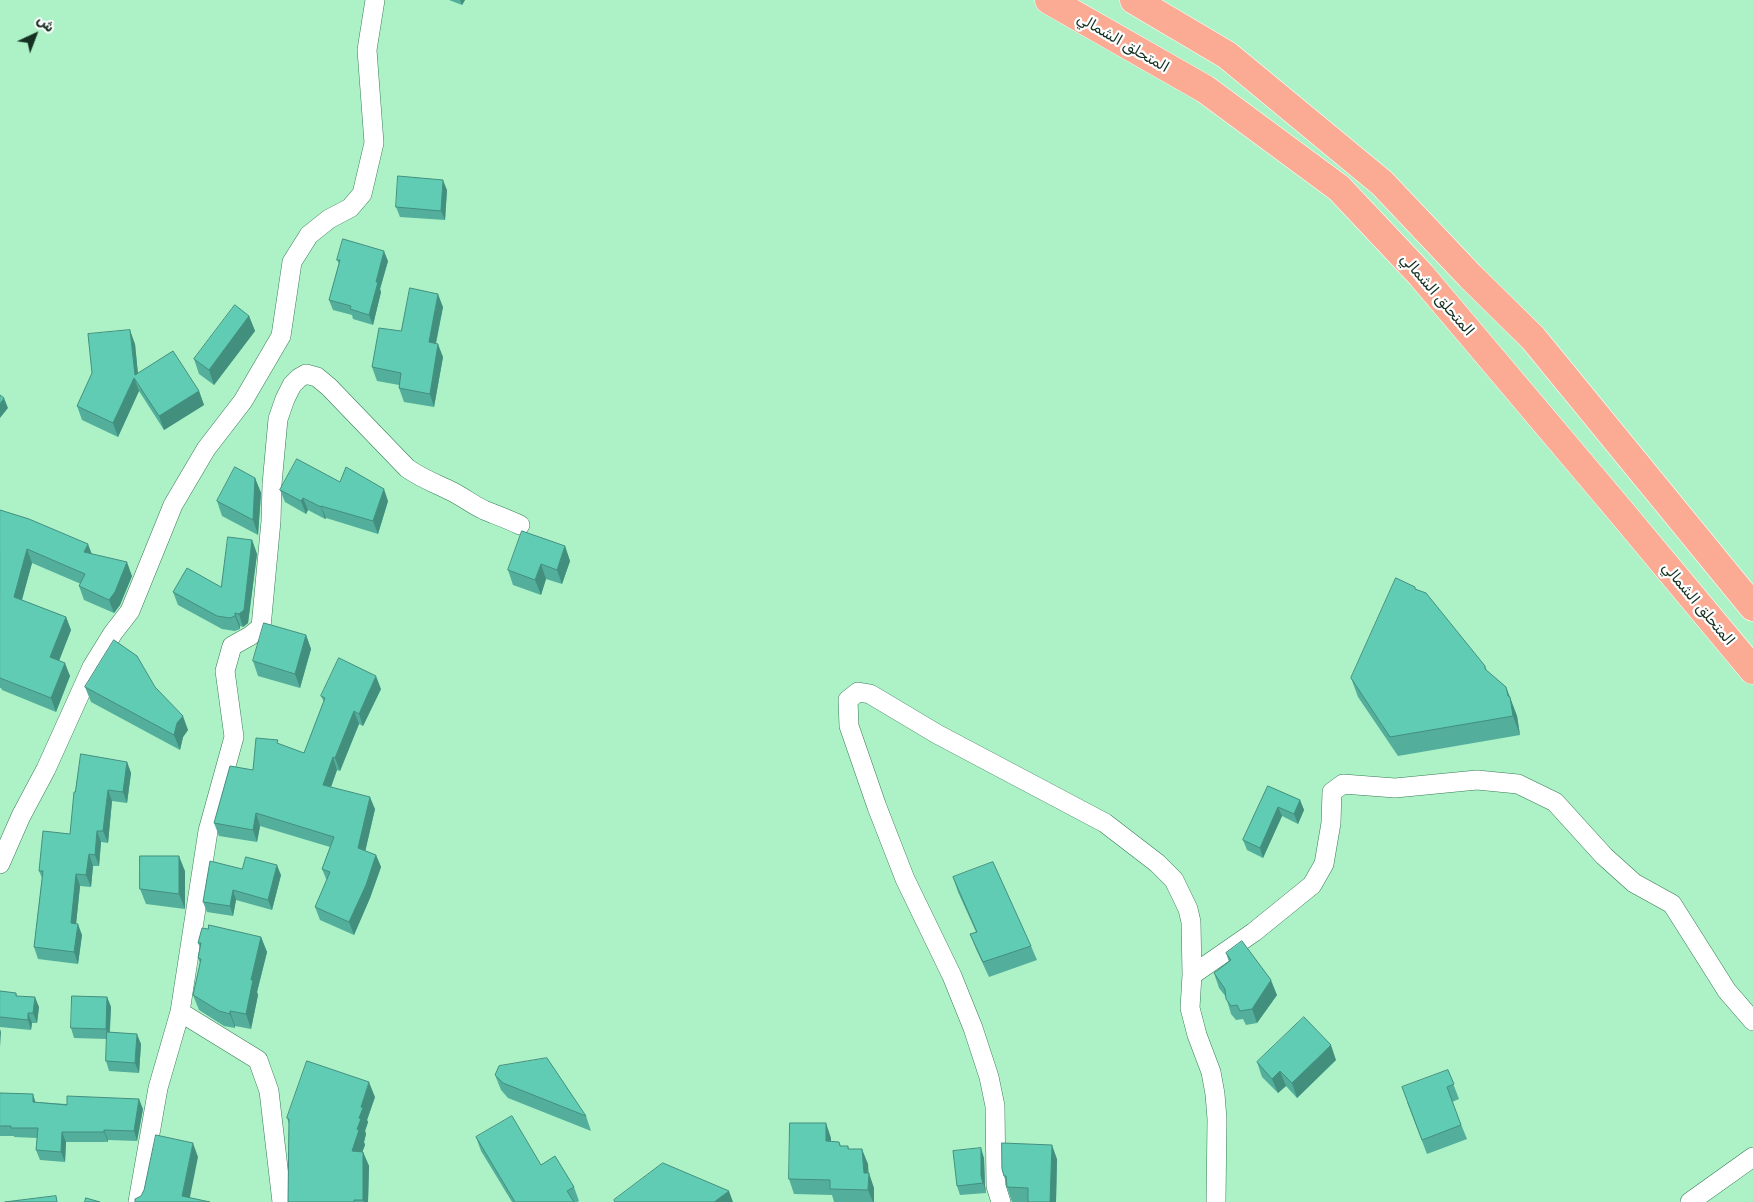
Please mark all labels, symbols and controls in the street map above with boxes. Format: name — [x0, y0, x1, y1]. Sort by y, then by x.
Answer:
street label: المتحلق الشمالي — [1074, 9, 1172, 77]
north arrow — [10, 10, 60, 60]
text: ش — [33, 11, 58, 36]
street label: المتحلق الشمالي — [1396, 250, 1478, 340]
street label: المتحلق الشمالي — [1658, 559, 1738, 649]

